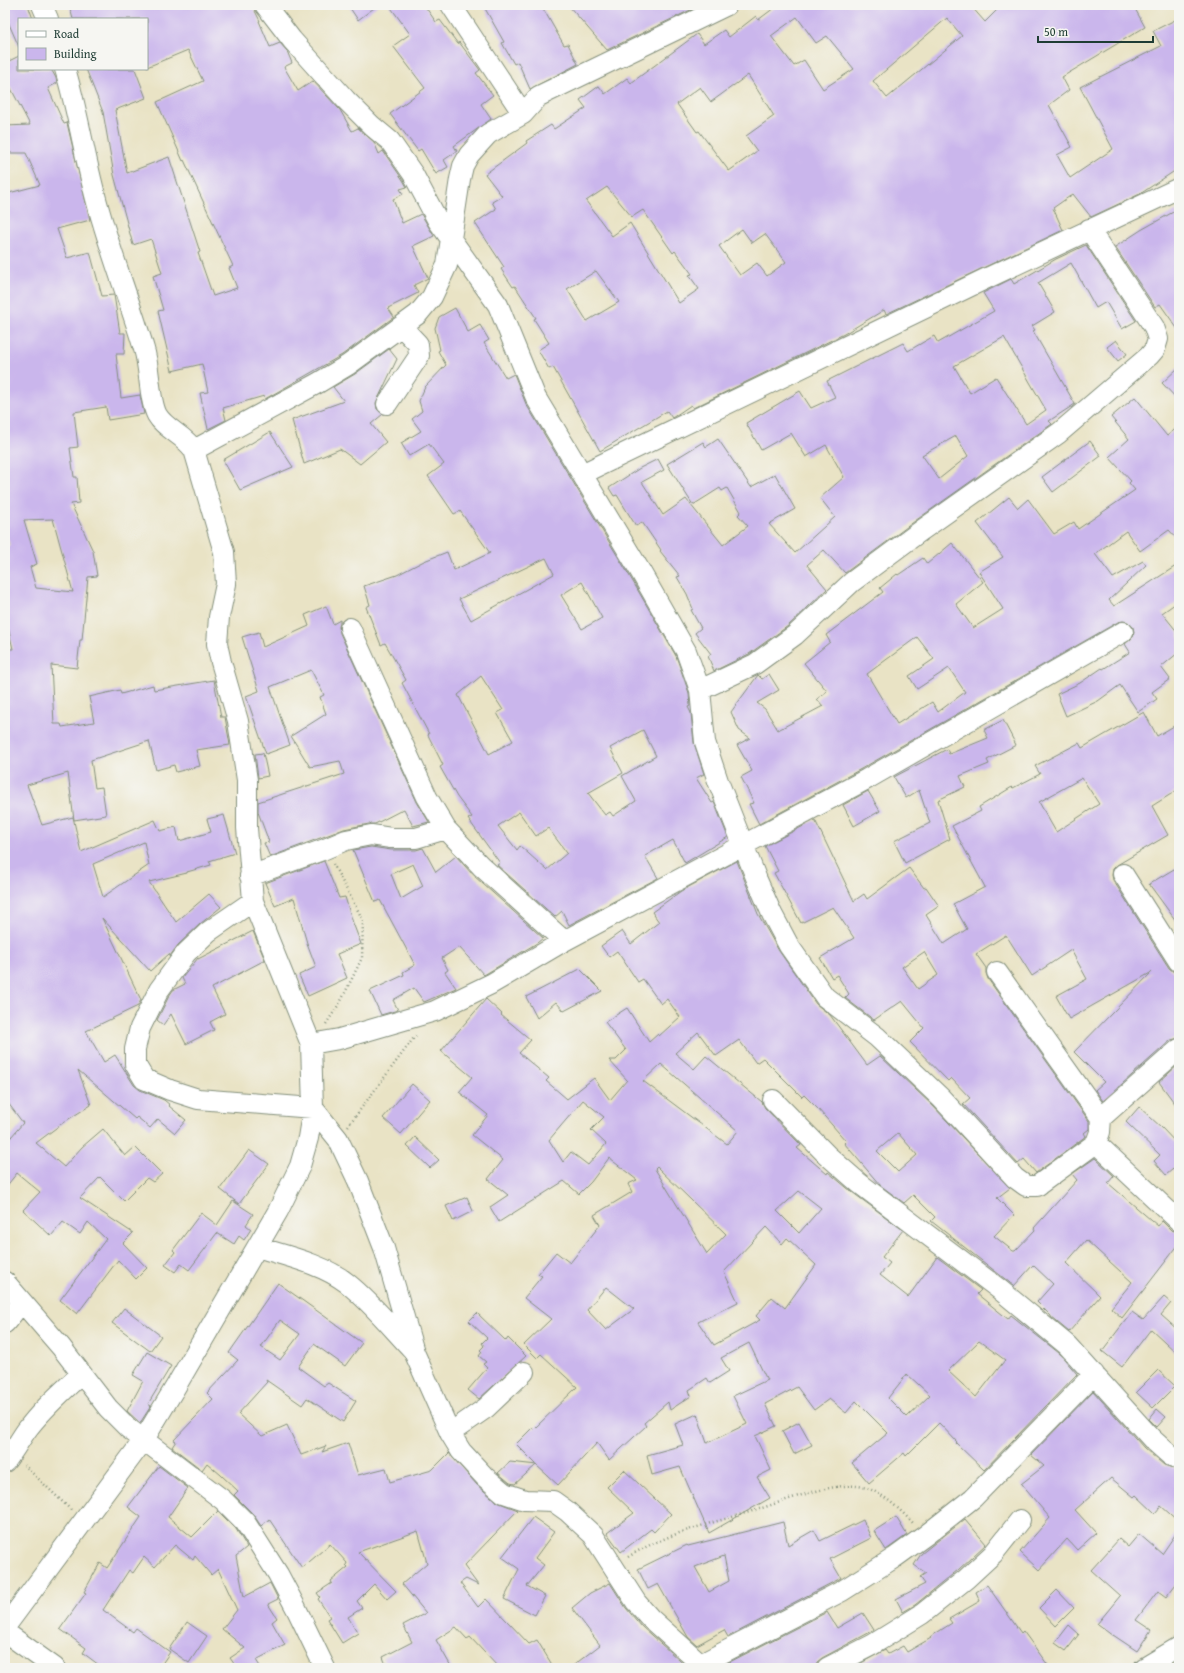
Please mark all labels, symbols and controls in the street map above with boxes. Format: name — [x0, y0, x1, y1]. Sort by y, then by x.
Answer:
legend — [18, 18, 148, 70]
scale bar — [1038, 18, 1153, 44]
text: 50 m — [1044, 23, 1068, 40]
text: Road — [54, 25, 80, 42]
text: Building — [54, 45, 97, 62]

